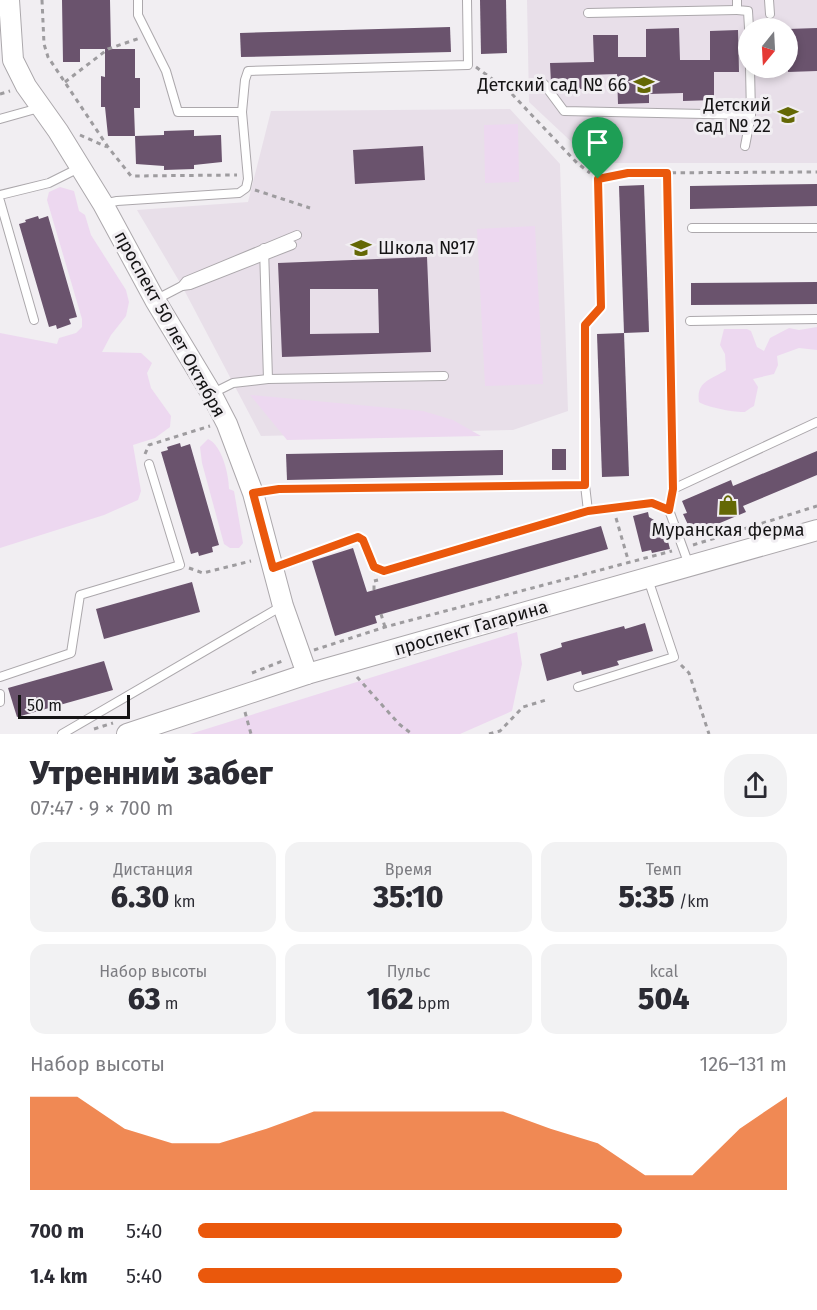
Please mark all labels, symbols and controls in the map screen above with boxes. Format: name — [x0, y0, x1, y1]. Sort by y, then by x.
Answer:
north arrow — [738, 18, 798, 78]
map controls — [738, 18, 798, 78]
school or university icon: Детский сад № 66 — [632, 73, 656, 97]
place label: Детский сад № 66 — [476, 74, 627, 96]
place label: Детский сад № 22 — [695, 94, 771, 137]
school or university icon: Детский сад № 22 — [776, 103, 800, 127]
pin — [572, 117, 623, 179]
icon: arrive — [581, 126, 614, 159]
street label: проспект 50 лет Октября — [110, 227, 230, 421]
school or university icon: Школа №17 — [349, 236, 373, 260]
place label: Школа №17 — [378, 237, 475, 259]
shop icon: Муранская ферма — [716, 493, 740, 517]
place label: Муранская ферма — [651, 519, 805, 541]
street label: проспект Гагарина — [392, 596, 550, 660]
scale bar — [18, 692, 130, 720]
text: 50 m — [27, 696, 62, 715]
text: Утренний забег — [30, 753, 273, 793]
button: share — [724, 754, 787, 817]
text: 07:47 · 9 × 700 m — [30, 796, 173, 820]
text: Дистанция — [113, 860, 193, 879]
text: Время — [385, 860, 432, 879]
text: Темп — [646, 860, 682, 879]
text: 6.30 — [111, 879, 169, 915]
text: 35:10 — [373, 879, 444, 915]
text: 5:35 — [618, 879, 675, 915]
text: km — [169, 892, 196, 911]
text: /km — [675, 892, 709, 911]
text: Набор высоты — [99, 962, 207, 981]
text: Пульс — [387, 962, 430, 981]
text: kcal — [649, 962, 678, 981]
text: 63 — [128, 981, 161, 1017]
text: 162 — [367, 981, 413, 1017]
text: 504 — [638, 981, 690, 1017]
text: m — [161, 994, 178, 1013]
text: bpm — [413, 994, 450, 1013]
text: Набор высоты — [30, 1052, 165, 1076]
text: 126–131 m — [700, 1052, 787, 1076]
text: 700 m — [30, 1219, 84, 1243]
text: 5:40 — [126, 1219, 163, 1243]
text: 1.4 km — [30, 1264, 88, 1288]
text: 5:40 — [126, 1264, 163, 1288]

